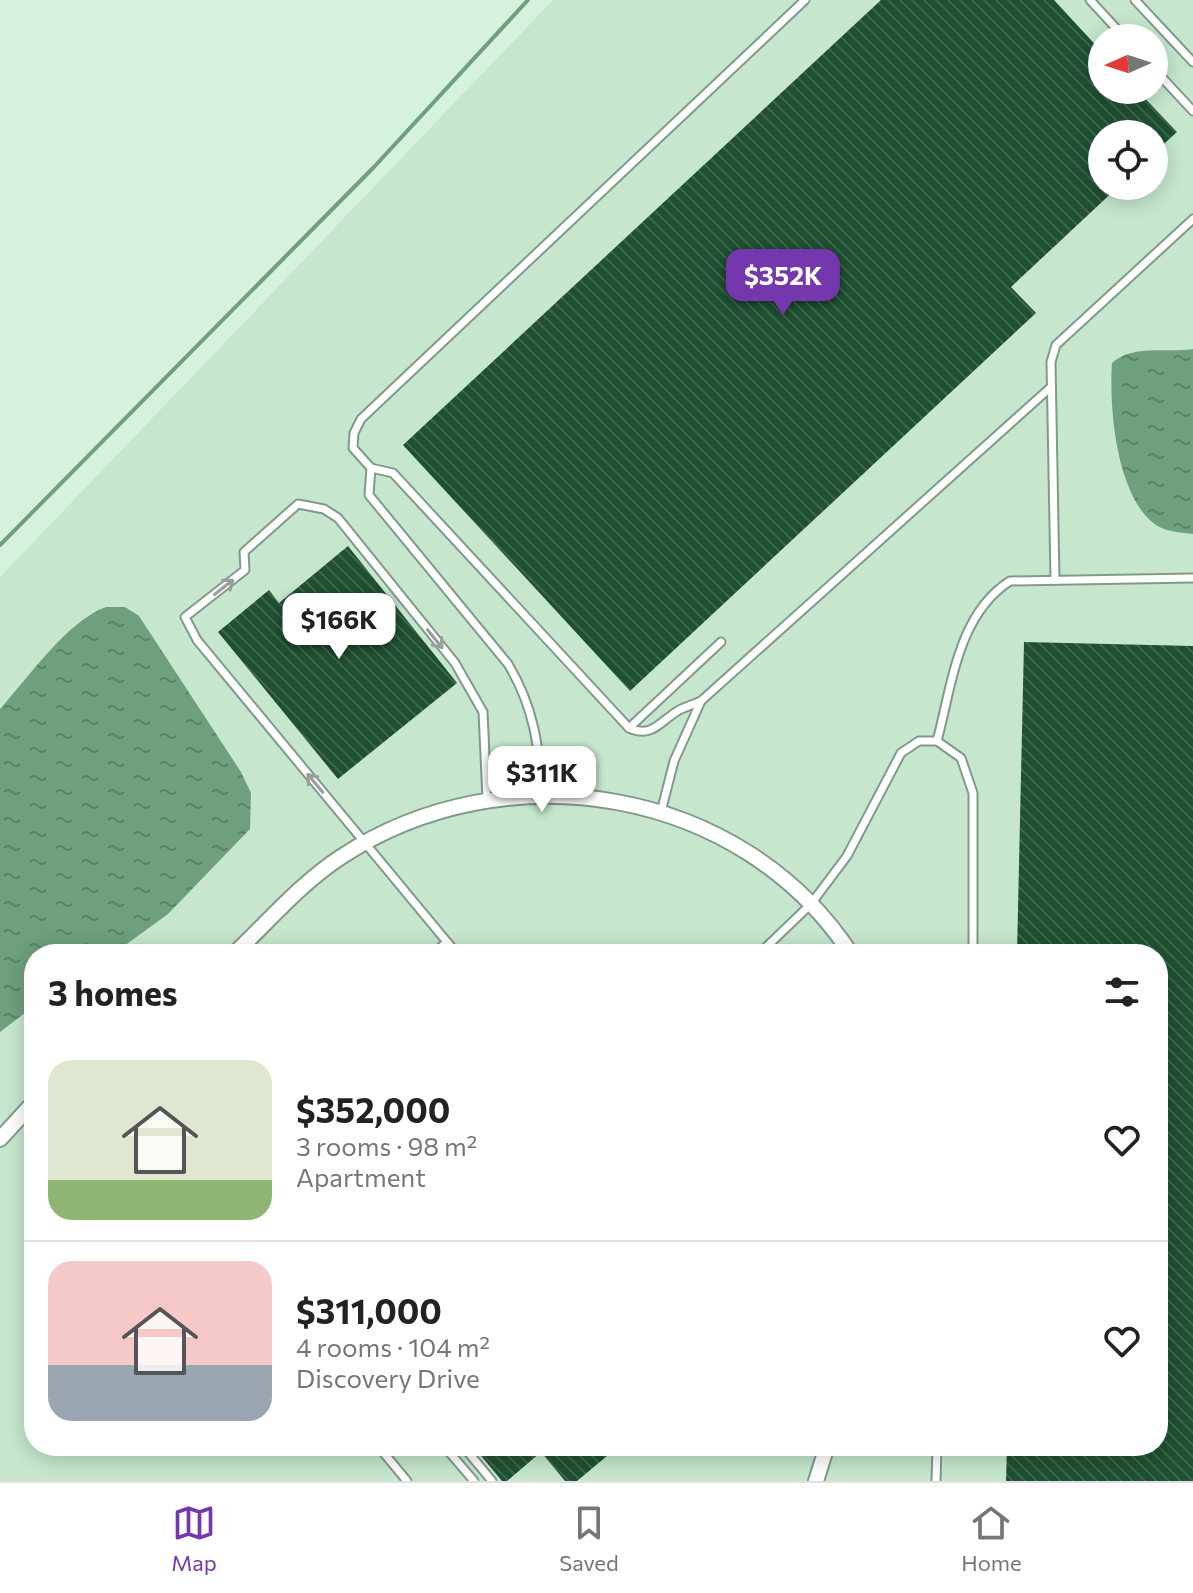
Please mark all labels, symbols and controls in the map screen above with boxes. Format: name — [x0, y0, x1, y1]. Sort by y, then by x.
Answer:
north arrow — [1088, 24, 1168, 104]
map controls — [1088, 24, 1168, 200]
button: locate — [1088, 120, 1168, 200]
pin: $352K — [727, 249, 839, 317]
text: $352K — [744, 259, 822, 290]
one-way arrow — [213, 579, 234, 596]
pin: $166K — [283, 593, 395, 661]
text: $166K — [301, 603, 377, 634]
one-way arrow — [427, 628, 444, 649]
pin: $311K — [486, 746, 598, 814]
text: $311K — [506, 756, 578, 787]
one-way arrow — [307, 773, 325, 794]
icon: filters — [1100, 970, 1144, 1014]
text: 3 homes — [48, 971, 178, 1013]
text: $352,000 — [296, 1088, 450, 1130]
icon: home — [112, 1092, 208, 1188]
icon: heart — [1100, 1118, 1144, 1162]
text: 3 rooms · 98 m² — [296, 1130, 477, 1161]
text: Apartment — [296, 1161, 426, 1192]
text: $311,000 — [296, 1289, 442, 1331]
icon: home — [112, 1293, 208, 1389]
icon: heart — [1100, 1319, 1144, 1363]
text: 4 rooms · 104 m² — [296, 1331, 490, 1362]
text: Discovery Drive — [296, 1362, 480, 1393]
tab: Map — [171, 1501, 217, 1576]
tab: Saved — [559, 1501, 619, 1576]
tab: Home — [961, 1501, 1022, 1576]

